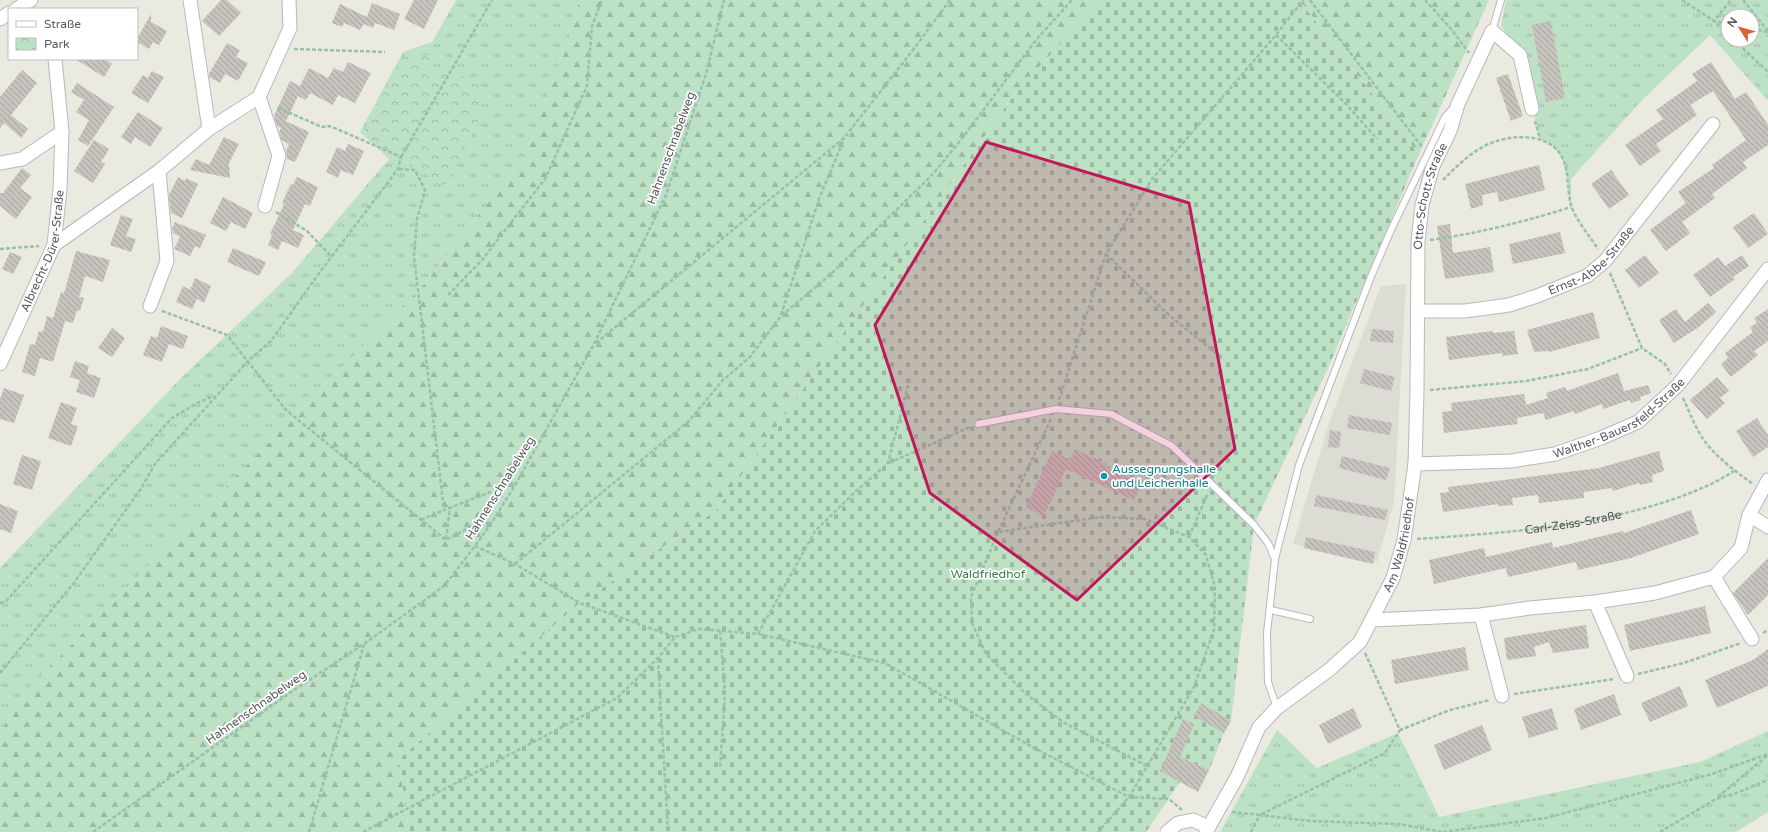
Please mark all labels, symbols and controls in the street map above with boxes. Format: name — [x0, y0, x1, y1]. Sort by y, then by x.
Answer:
legend — [8, 8, 138, 60]
north arrow — [1720, 8, 1760, 48]
text: N — [1725, 15, 1740, 30]
text: Straße — [44, 17, 81, 31]
text: Park — [44, 37, 70, 51]
street label: Hahnenschnabelweg — [644, 90, 698, 206]
street label: Otto-Schott-Straße — [1411, 140, 1450, 250]
street label: Albrecht-Dürer-Straße — [18, 189, 67, 314]
street label: Ernst-Abbe-Straße — [1546, 223, 1637, 298]
street label: Walther-Bauersfeld-Straße — [1551, 375, 1688, 461]
street label: Hahnenschnabelweg — [462, 434, 538, 542]
place label: Aussegnungshalle und Leichenhalle — [1112, 462, 1216, 490]
marker: Aussegnungshalle und Leichenhalle — [1099, 471, 1109, 481]
street label: Am Waldfriedhof — [1380, 496, 1417, 595]
street label: Carl-Zeiss-Straße — [1524, 507, 1623, 537]
park label: Waldfriedhof — [951, 567, 1026, 581]
street label: Hahnenschnabelweg — [203, 667, 309, 747]

